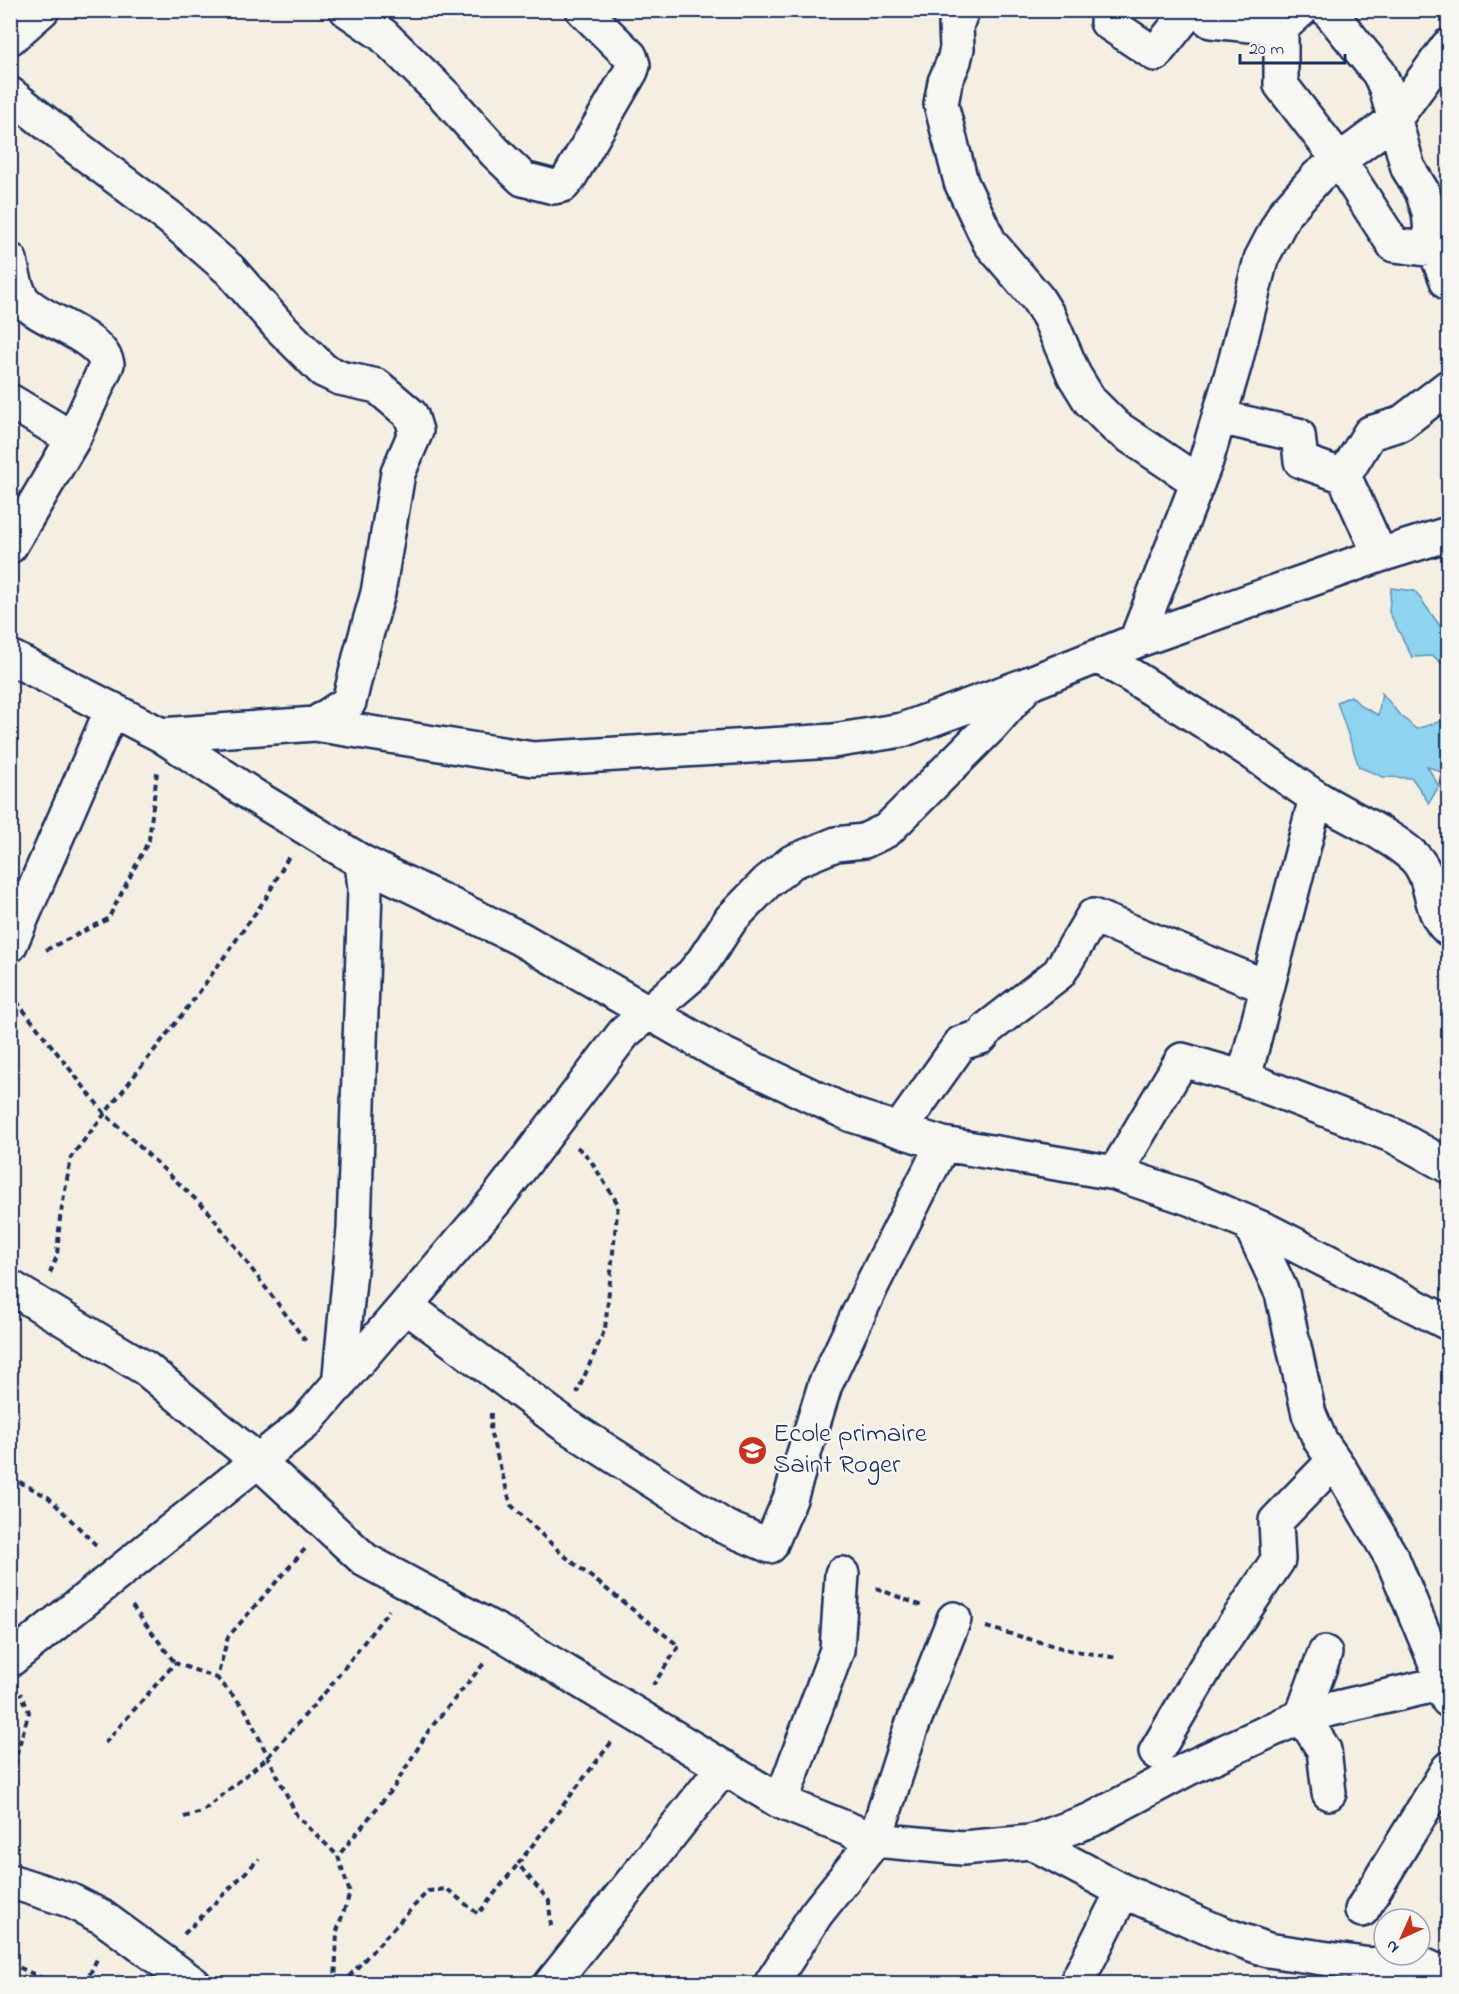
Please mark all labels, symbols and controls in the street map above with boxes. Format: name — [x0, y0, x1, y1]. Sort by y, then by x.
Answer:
scale bar — [1240, 27, 1345, 65]
text: 20 m — [1249, 37, 1284, 63]
place label: Ecole primaire Saint Roger — [773, 1415, 928, 1485]
school or university icon: Ecole primaire Saint Roger — [736, 1434, 768, 1466]
north arrow — [1372, 1907, 1432, 1967]
text: N — [1380, 1934, 1405, 1959]

